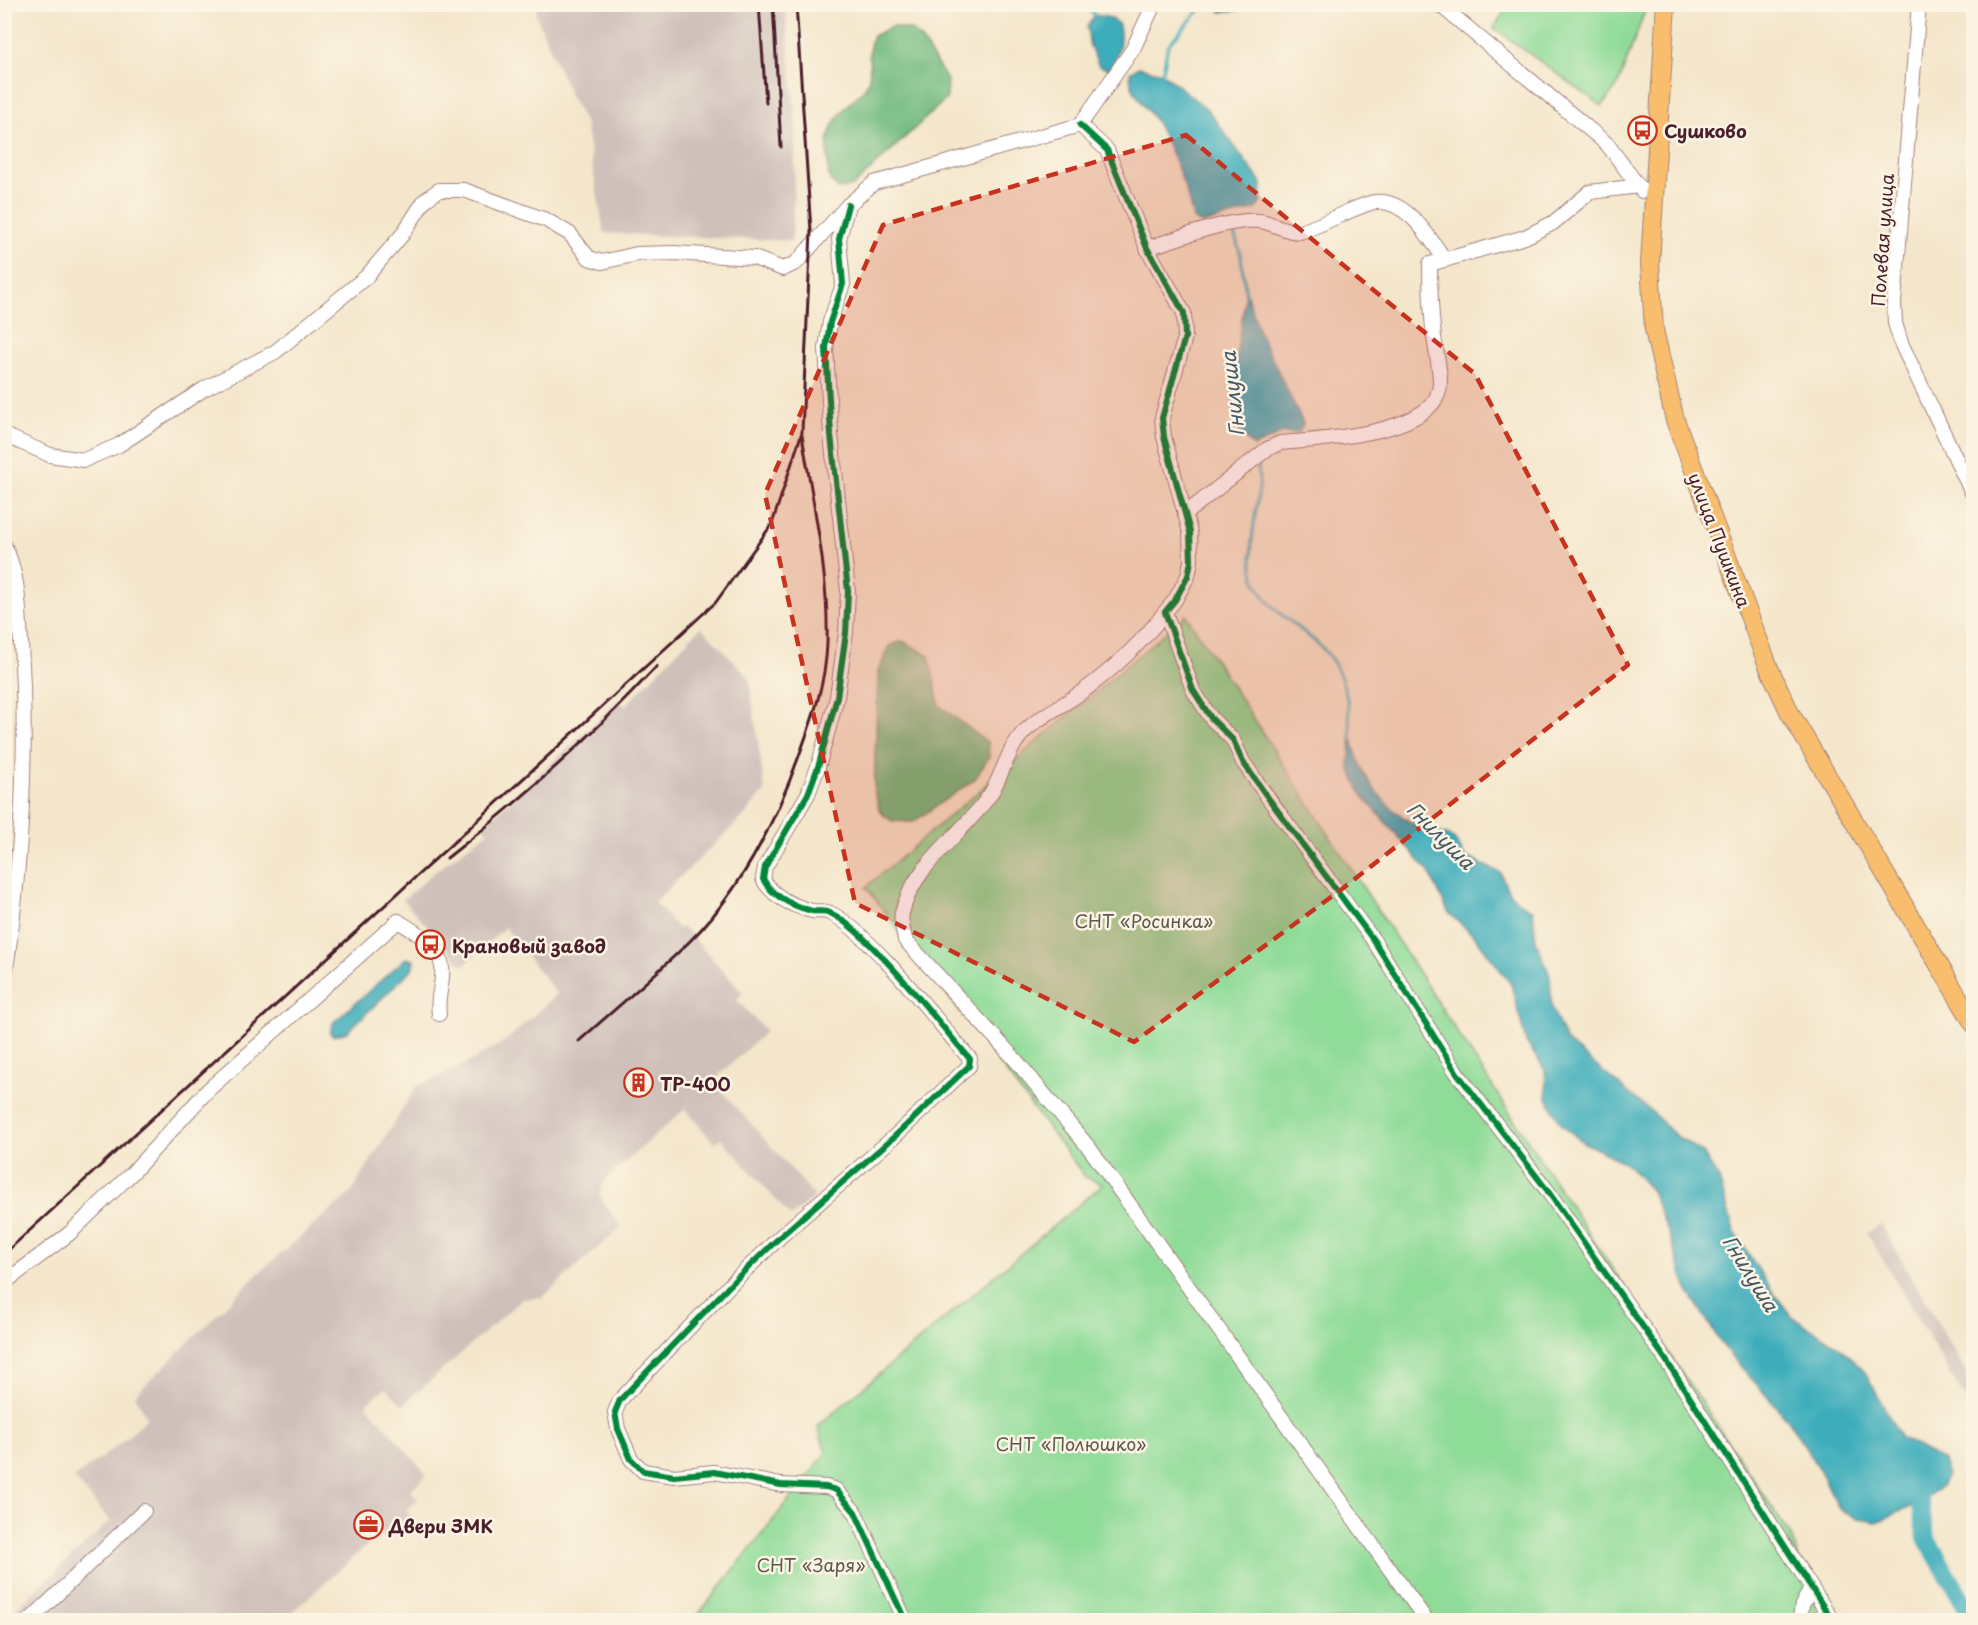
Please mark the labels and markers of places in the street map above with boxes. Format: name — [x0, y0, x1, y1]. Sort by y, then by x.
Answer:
bus stop icon: Сушково — [1627, 114, 1659, 146]
place label: Сушково — [1664, 117, 1747, 144]
bus stop icon: Крановый завод — [415, 929, 447, 961]
place label: Крановый завод — [452, 932, 606, 959]
building icon: ТР-400 — [623, 1067, 655, 1099]
place label: ТР-400 — [660, 1070, 731, 1097]
office icon: Двери ЗМК — [352, 1509, 384, 1541]
place label: Двери ЗМК — [388, 1512, 493, 1539]

